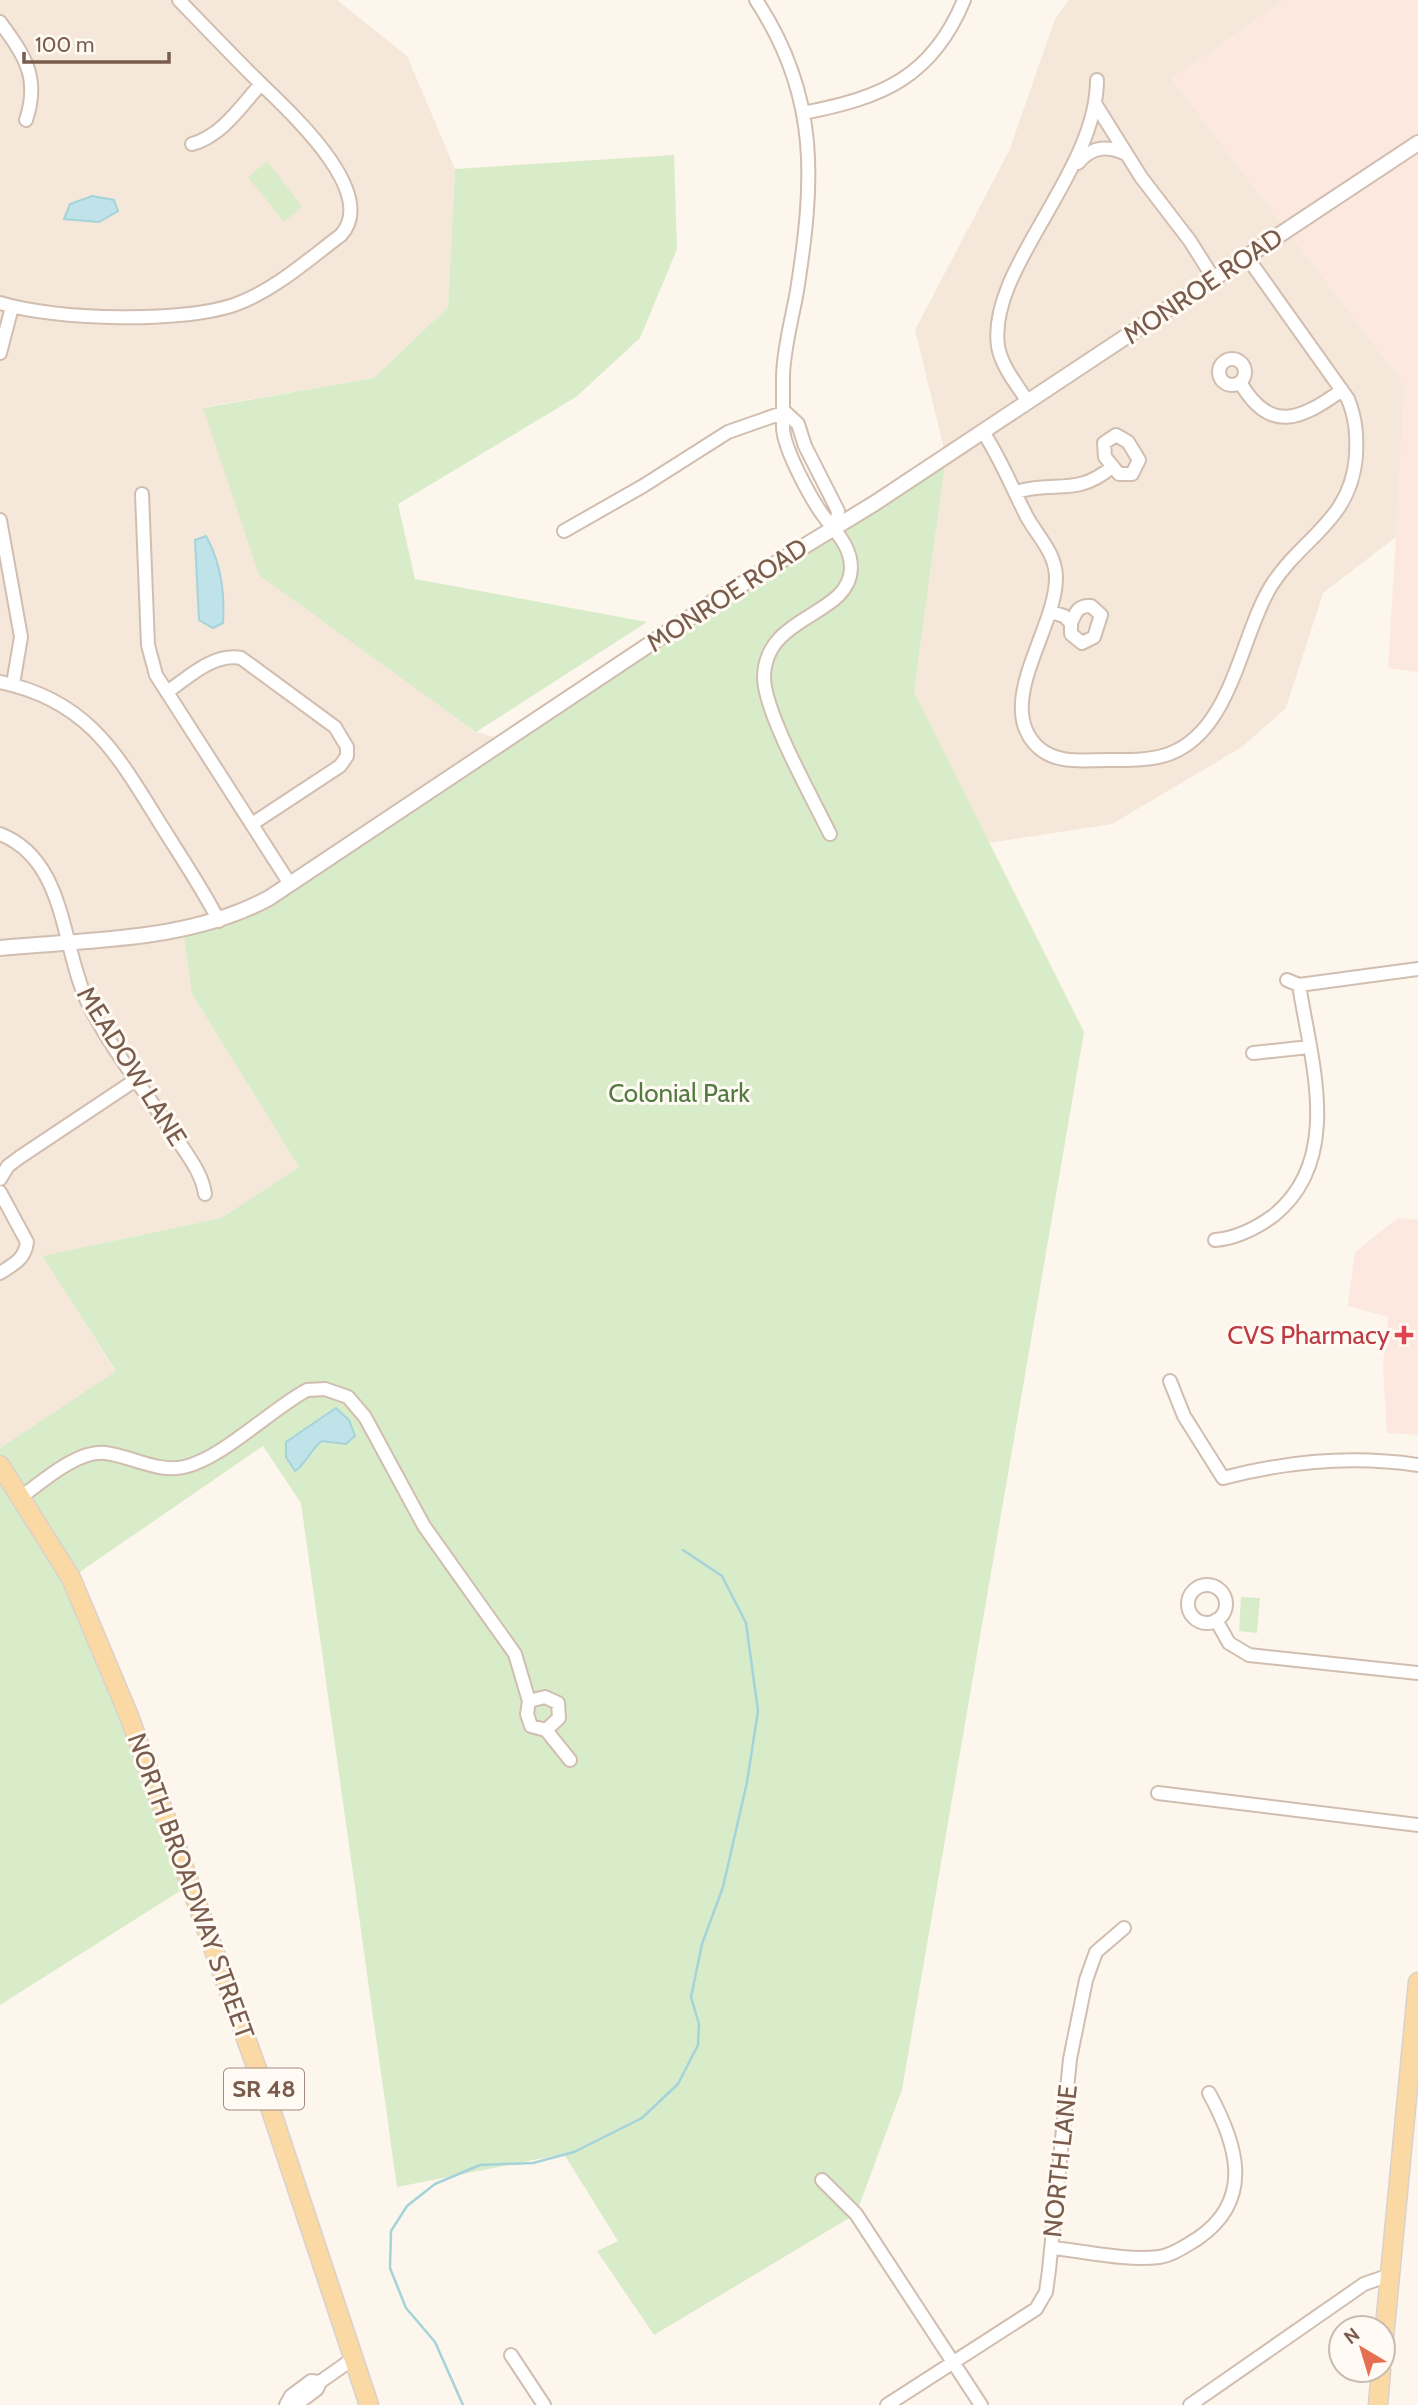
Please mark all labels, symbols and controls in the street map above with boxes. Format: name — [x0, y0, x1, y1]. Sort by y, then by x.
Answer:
scale bar — [24, 21, 170, 65]
text: 100 m — [35, 32, 94, 57]
street label: MONROE ROAD — [1117, 221, 1289, 351]
street label: MONROE ROAD — [640, 531, 814, 659]
street label: MEADOW LANE — [70, 980, 194, 1152]
park label: Colonial Park — [608, 1077, 750, 1109]
place label: CVS Pharmacy — [1227, 1319, 1390, 1351]
marker: CVS Pharmacy — [1396, 1327, 1412, 1343]
street label: NORTH BROADWAY STREET — [121, 1729, 261, 2044]
road number: SR 48 — [224, 2068, 304, 2110]
street label: NORTH LANE — [1036, 2083, 1084, 2239]
north arrow — [1327, 2314, 1397, 2384]
text: N — [1339, 2323, 1364, 2349]

